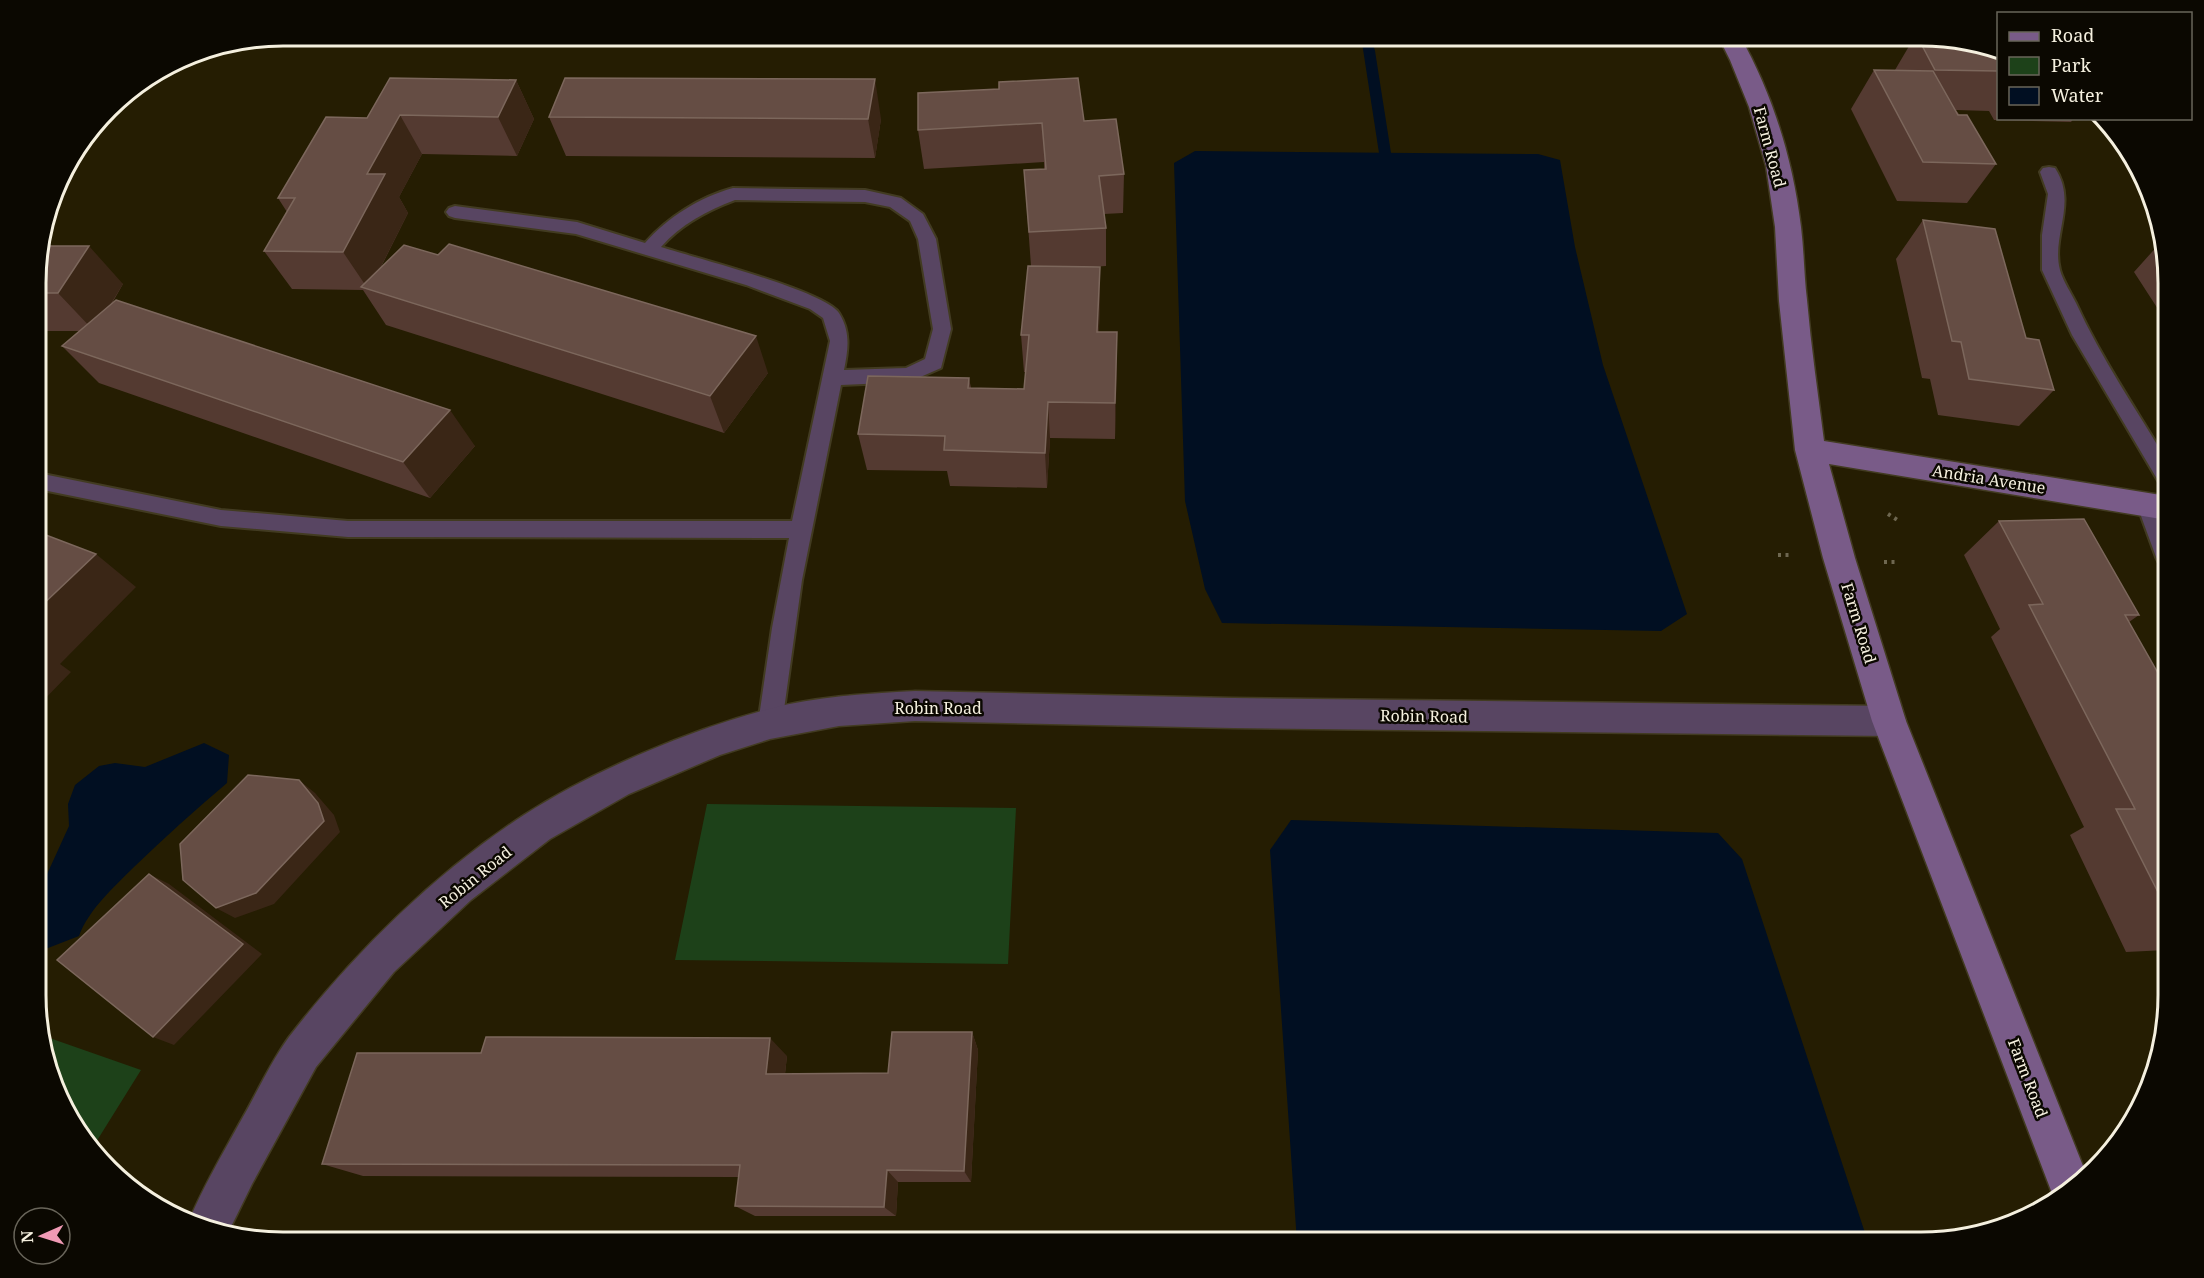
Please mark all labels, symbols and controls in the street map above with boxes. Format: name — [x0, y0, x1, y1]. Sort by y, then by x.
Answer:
legend — [1997, 12, 2192, 120]
text: Road — [2051, 23, 2094, 47]
text: Park — [2051, 53, 2091, 77]
text: Water — [2051, 83, 2104, 107]
street label: Farm Road — [1749, 104, 1791, 190]
street label: Andria Avenue — [1931, 459, 2047, 499]
street label: Farm Road — [1836, 580, 1882, 666]
street label: Robin Road — [894, 697, 982, 719]
street label: Robin Road — [1380, 704, 1468, 728]
street label: Robin Road — [434, 841, 516, 913]
street label: Farm Road — [2003, 1035, 2053, 1121]
north arrow — [12, 1206, 72, 1266]
text: N — [16, 1230, 38, 1244]

